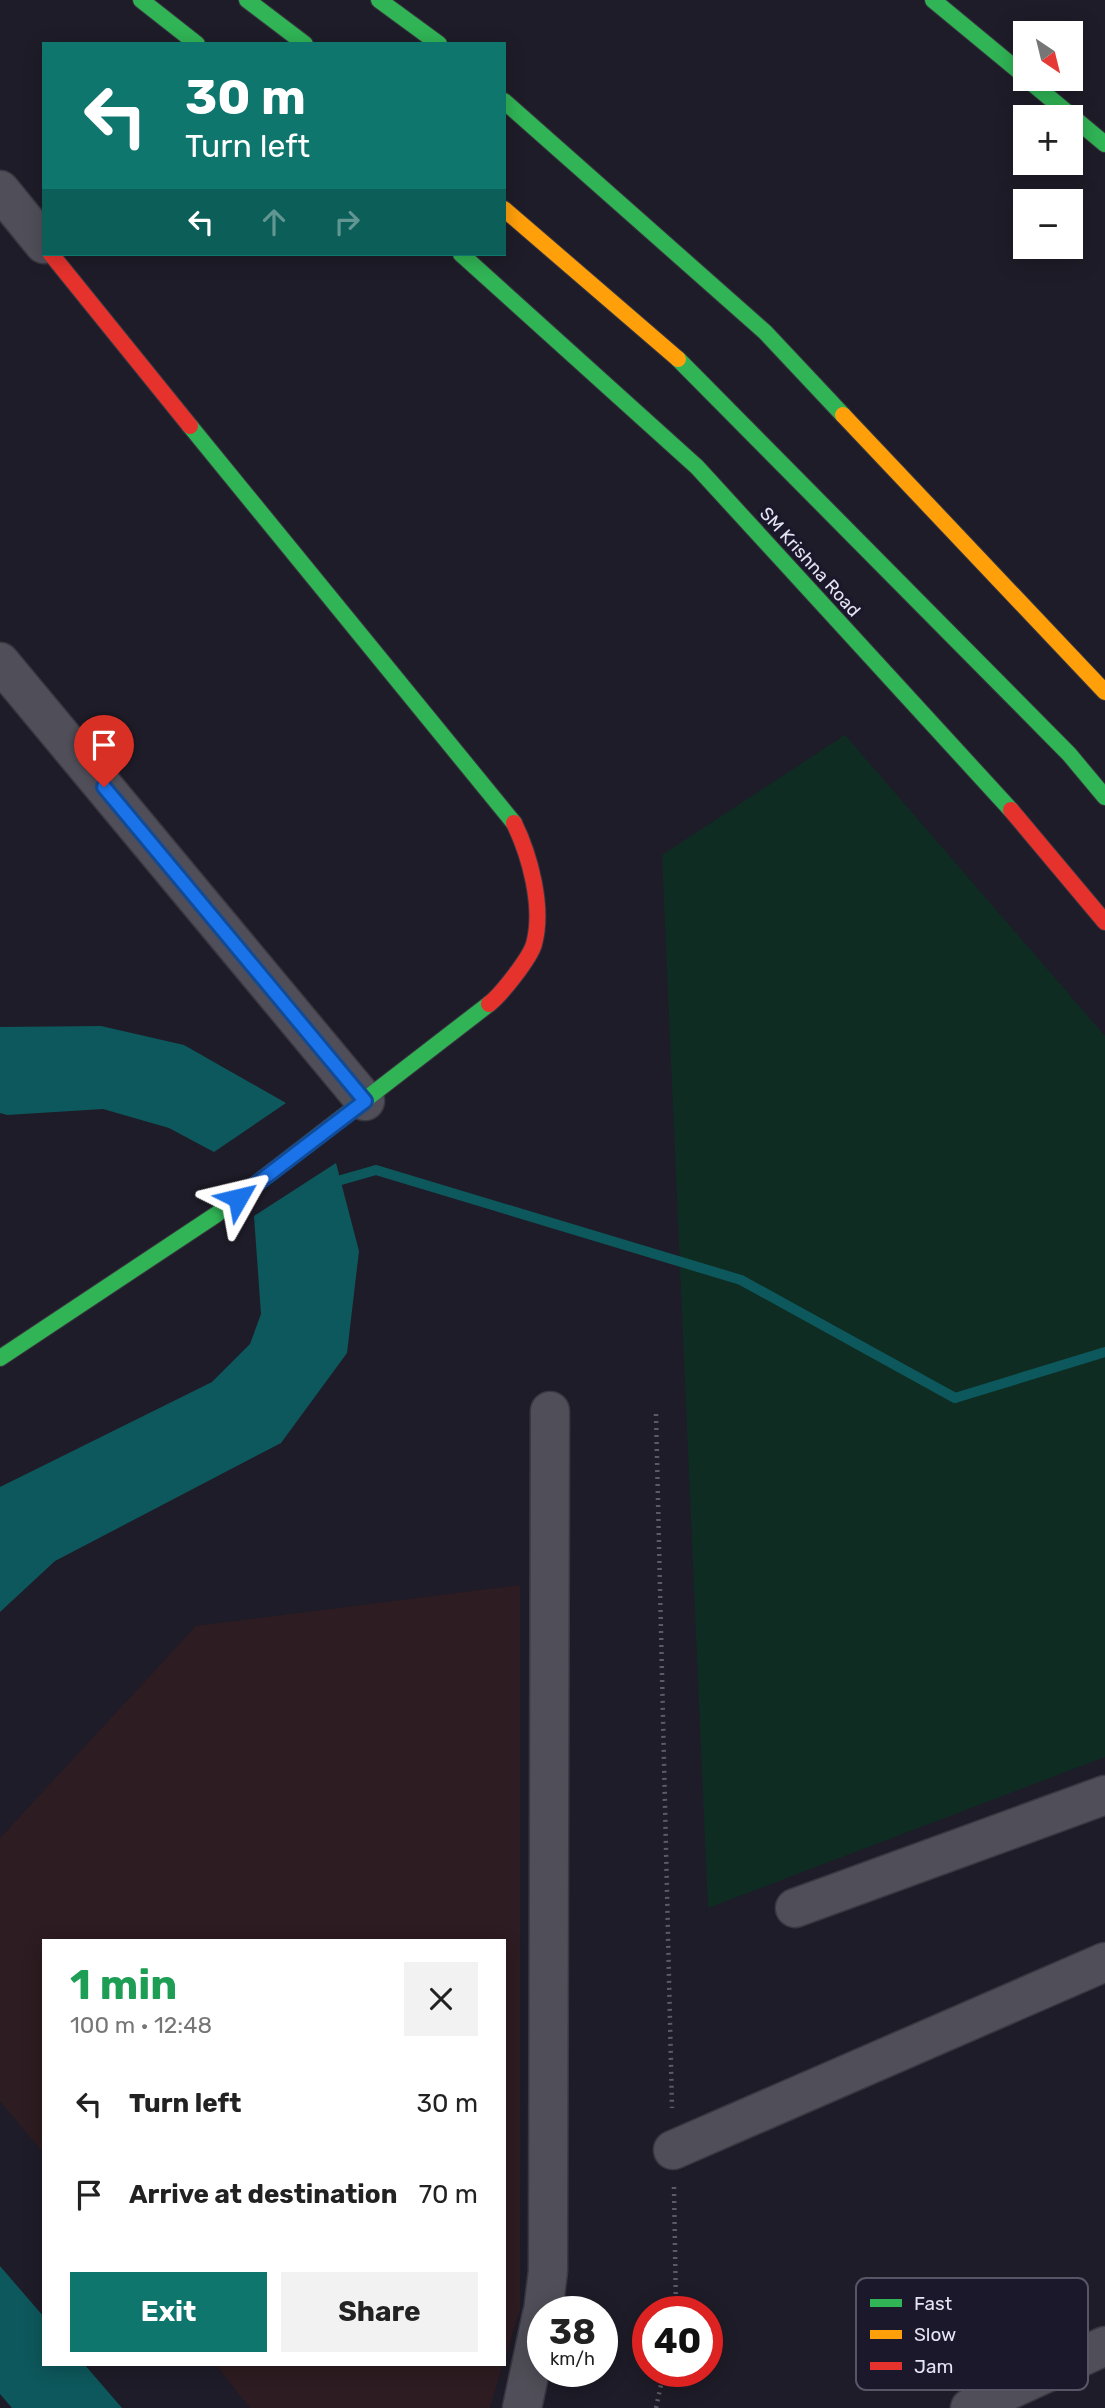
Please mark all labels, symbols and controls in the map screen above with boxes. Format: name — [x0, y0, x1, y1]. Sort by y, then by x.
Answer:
north arrow — [1013, 21, 1083, 91]
map controls — [1013, 21, 1083, 259]
text: 30 m — [185, 68, 306, 126]
icon: left — [70, 70, 161, 161]
button: + — [1013, 105, 1083, 175]
text: Turn left — [185, 127, 310, 165]
button: − — [1013, 189, 1083, 259]
icon: left — [182, 203, 220, 241]
icon: ahead — [255, 203, 293, 241]
icon: right — [328, 203, 366, 241]
street label: SM Krishna Road — [755, 503, 865, 621]
pin — [74, 715, 134, 787]
icon: arrive — [85, 726, 123, 764]
position arrow — [201, 1161, 275, 1235]
text: 1 min — [70, 1960, 177, 2010]
button: close — [404, 1962, 478, 2036]
text: 100 m · 12:48 — [70, 2011, 212, 2039]
icon: left — [70, 2085, 108, 2123]
text: Turn left — [129, 2088, 241, 2119]
text: 30 m — [416, 2088, 478, 2119]
icon: arrive — [70, 2176, 108, 2214]
text: Arrive at destination — [129, 2179, 397, 2210]
text: 70 m — [419, 2179, 478, 2210]
button: Exit — [70, 2272, 267, 2352]
button: Share — [281, 2272, 478, 2352]
legend — [856, 2278, 1088, 2390]
text: Fast — [914, 2292, 953, 2315]
speed limit sign: 40 — [632, 2296, 723, 2387]
text: 38 — [549, 2311, 596, 2353]
text: Slow — [914, 2323, 956, 2346]
text: km/h — [550, 2348, 595, 2370]
text: Jam — [914, 2355, 953, 2378]

